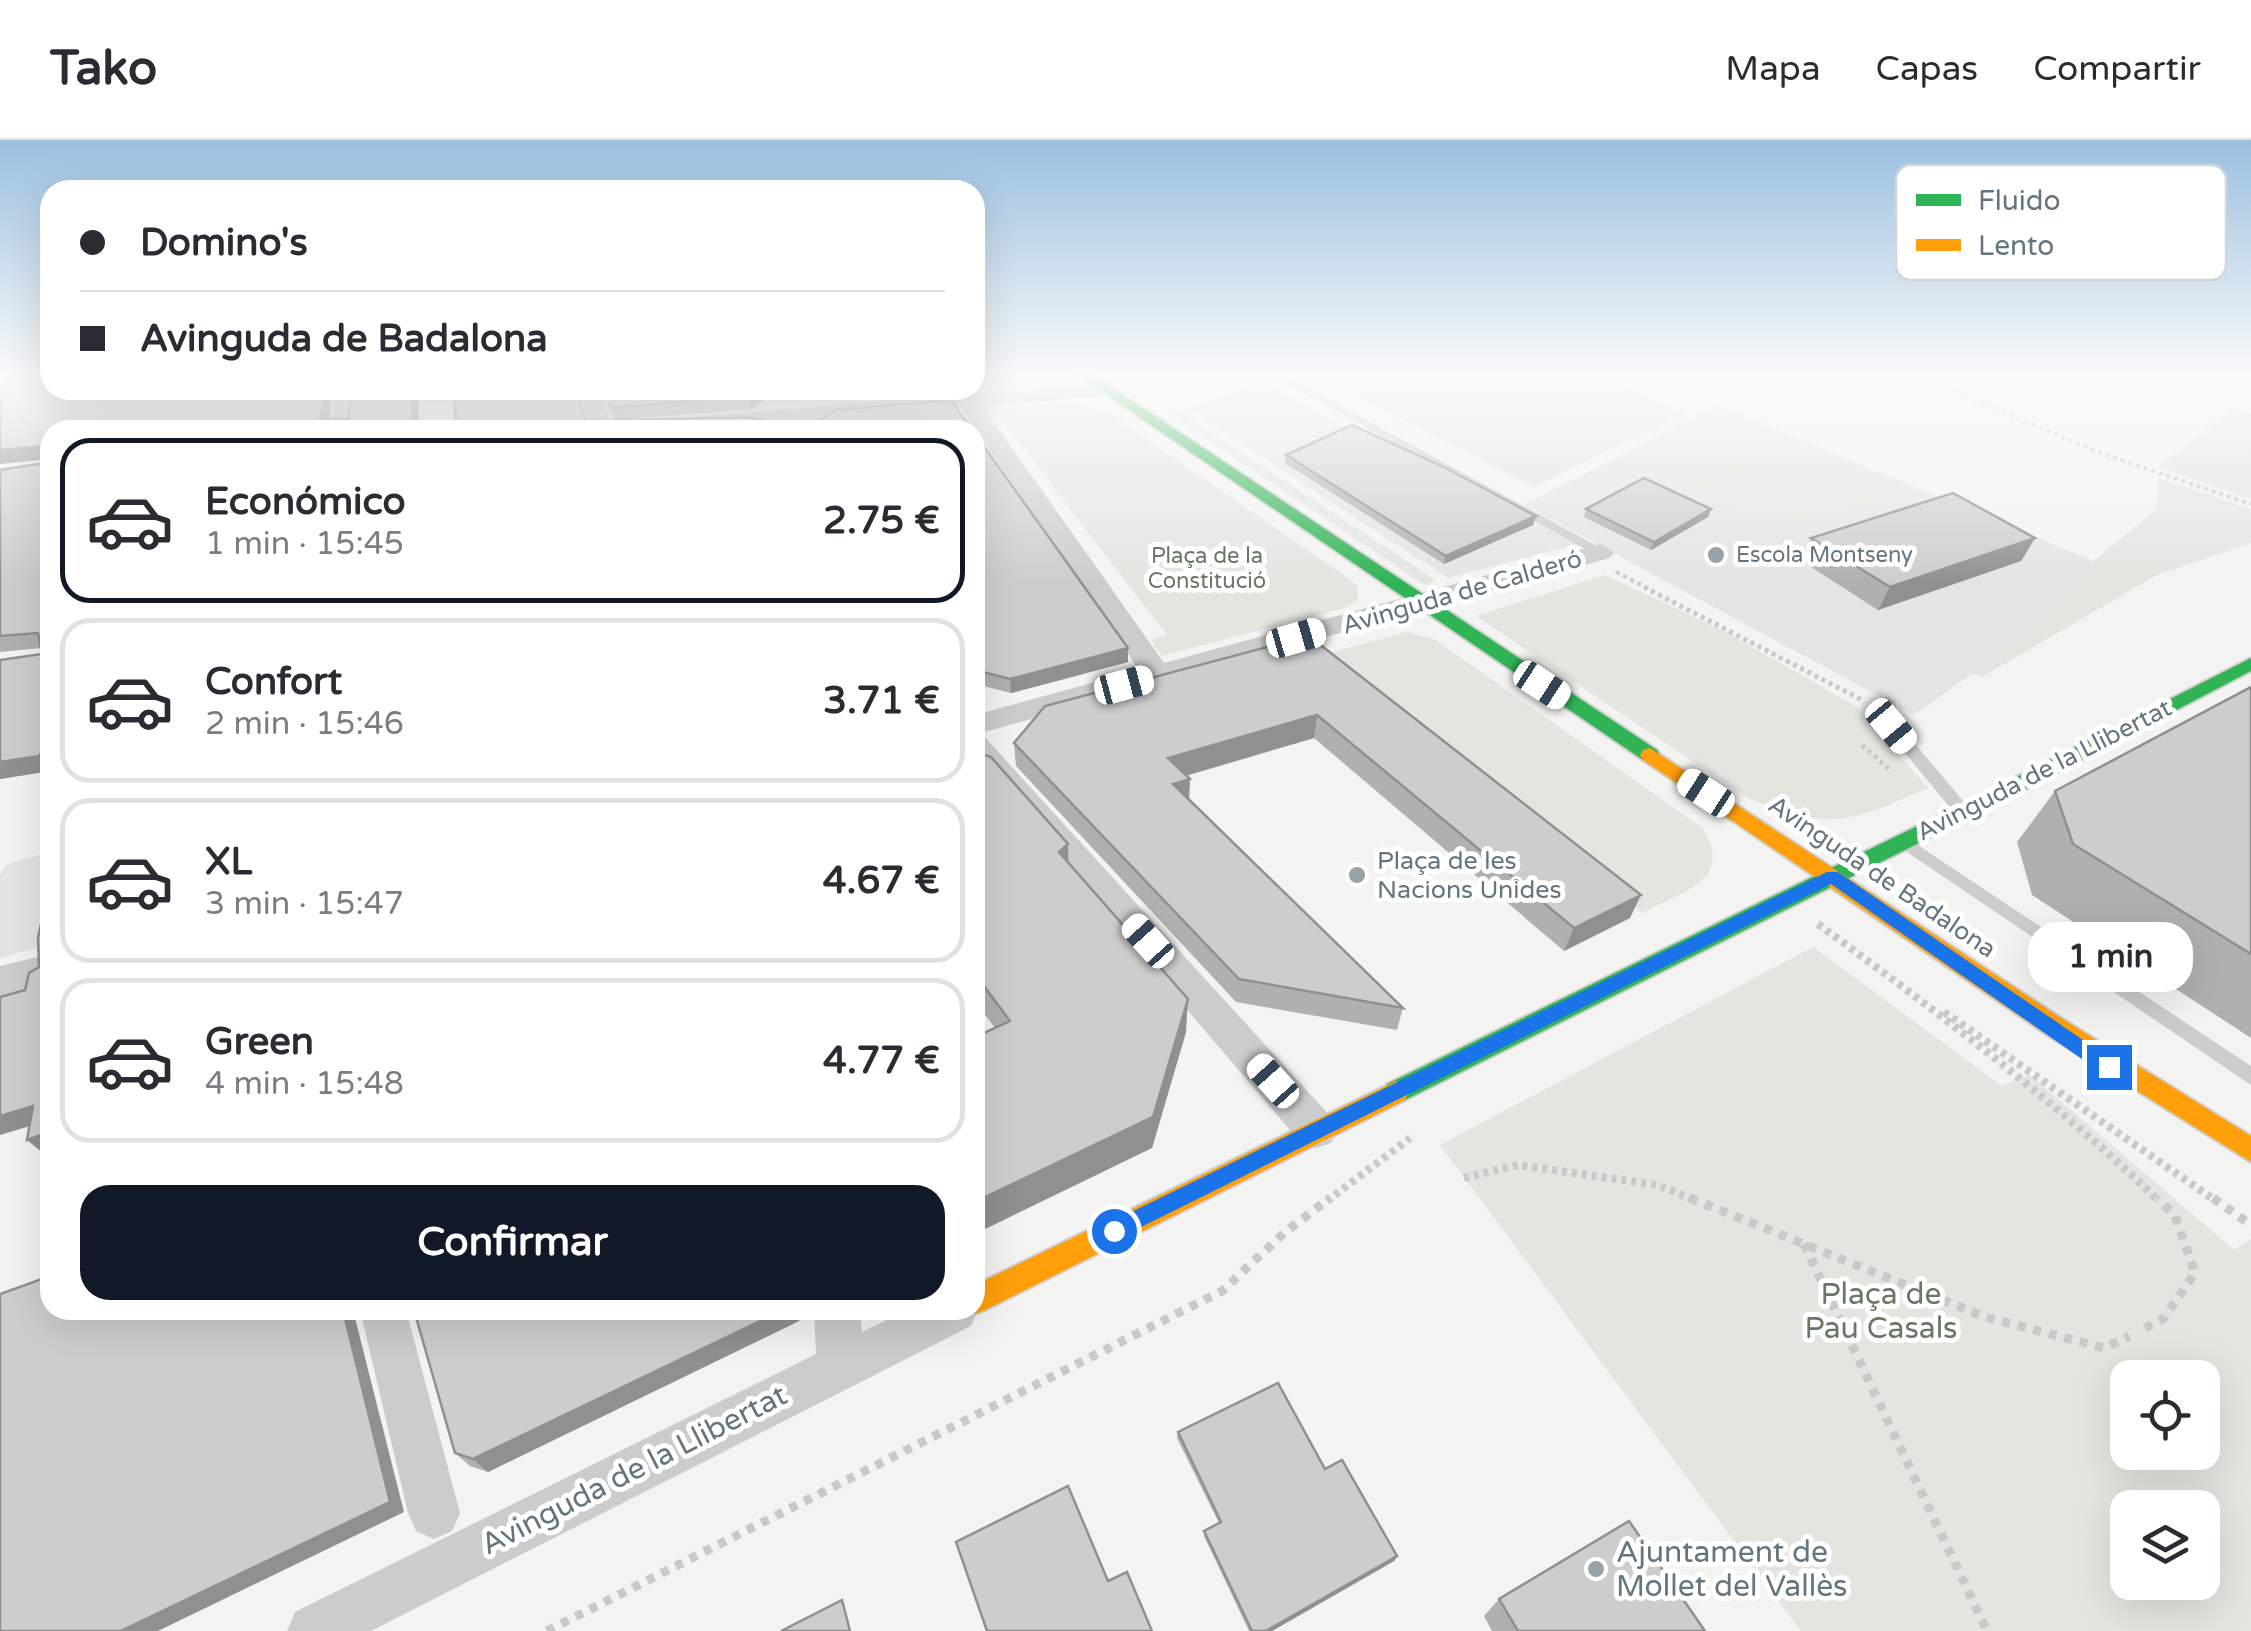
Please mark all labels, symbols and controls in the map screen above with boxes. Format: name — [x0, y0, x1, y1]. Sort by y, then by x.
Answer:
text: Tako — [50, 40, 157, 98]
text: Mapa — [1725, 48, 1821, 90]
text: Capas — [1876, 48, 1978, 90]
text: Compartir — [2033, 48, 2201, 90]
legend — [1896, 165, 2226, 280]
text: Fluido — [1978, 184, 2061, 218]
text: Domino's — [140, 220, 308, 266]
text: Lento — [1978, 229, 2054, 263]
text: Avinguda de Badalona — [140, 316, 548, 362]
icon: car — [85, 476, 175, 566]
text: Económico — [205, 479, 406, 525]
text: 2.75 € — [823, 498, 940, 544]
text: 1 min · 15:45 — [205, 525, 404, 563]
place label: Escola Montseny — [1736, 542, 1913, 568]
park label: Plaça de la Constitució — [1148, 543, 1266, 594]
street label: Avinguda de Calderó — [1339, 543, 1585, 641]
marker: Escola Montseny — [1705, 544, 1727, 566]
car — [1263, 615, 1329, 661]
icon: car — [85, 656, 175, 746]
car — [1509, 656, 1575, 714]
text: Confort — [205, 659, 342, 705]
car — [1091, 663, 1157, 707]
text: 3.71 € — [823, 678, 940, 724]
street label: Avinguda de la Llibertat — [1911, 692, 2177, 847]
car — [1860, 693, 1922, 759]
text: 2 min · 15:46 — [205, 705, 404, 743]
car — [1673, 764, 1739, 822]
street label: Avinguda de Badalona — [1762, 790, 2002, 964]
icon: car — [85, 836, 175, 926]
text: XL — [205, 839, 252, 885]
place label: Plaça de les Nacions Unides — [1377, 846, 1561, 905]
text: 4.67 € — [823, 858, 940, 904]
marker: Plaça de les Nacions Unides — [1346, 864, 1368, 886]
text: 3 min · 15:47 — [205, 885, 404, 923]
car — [1117, 909, 1179, 973]
callout: 1 min — [2026, 922, 2192, 992]
text: 1 min — [2068, 938, 2153, 976]
icon: car — [85, 1016, 175, 1106]
text: Green — [205, 1019, 314, 1065]
text: 4.77 € — [823, 1038, 940, 1084]
route end — [2087, 1045, 2132, 1090]
car — [1242, 1049, 1304, 1113]
text: 4 min · 15:48 — [205, 1065, 404, 1103]
button: Confirmar — [80, 1185, 945, 1300]
route start — [1092, 1209, 1137, 1254]
park label: Plaça de Pau Casals — [1804, 1276, 1958, 1347]
map controls — [2110, 1360, 2220, 1600]
button: locate — [2110, 1360, 2220, 1470]
street label: Avinguda de la Llibertat — [475, 1377, 793, 1563]
button: layers — [2110, 1490, 2220, 1600]
place label: Ajuntament de Mollet del Vallès — [1616, 1534, 1848, 1605]
marker: Ajuntament de Mollet del Vallès — [1585, 1558, 1607, 1580]

